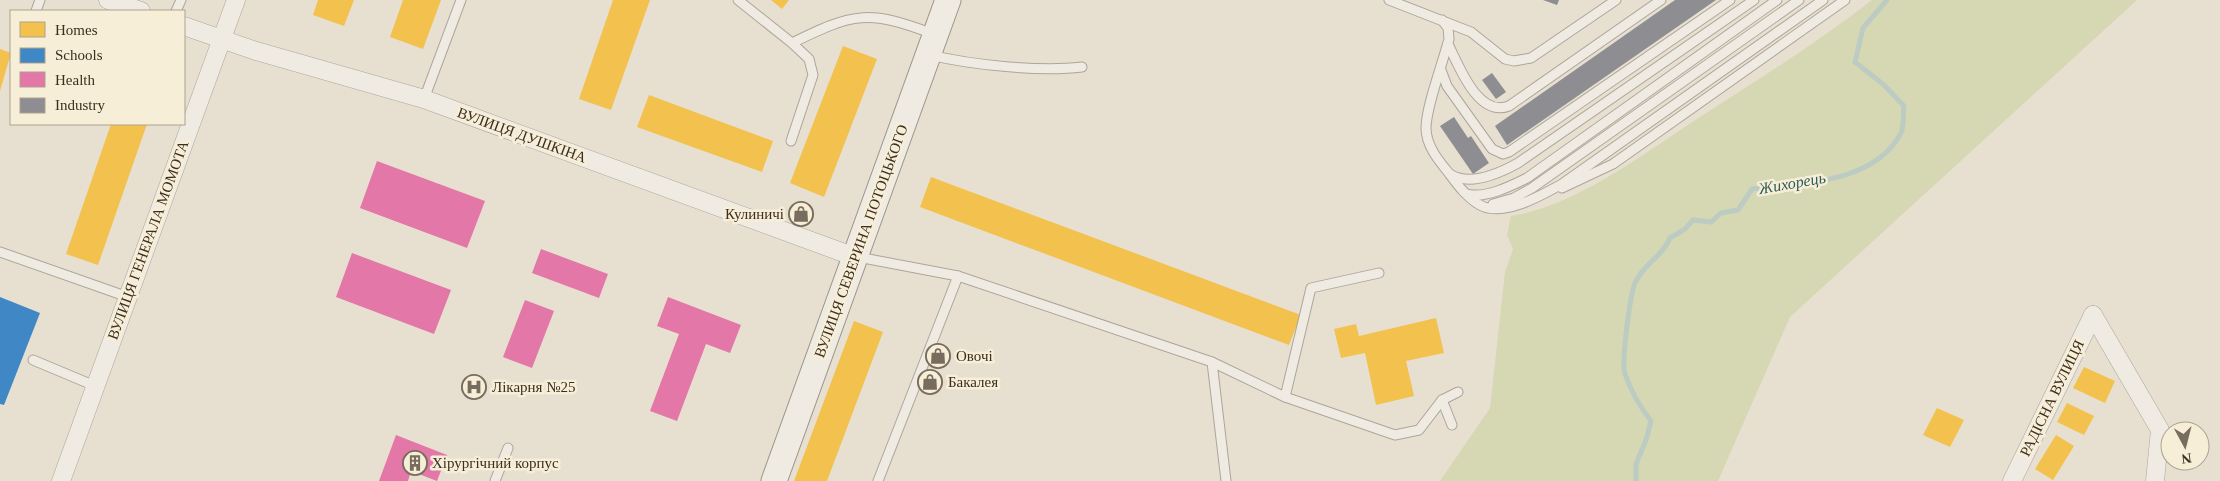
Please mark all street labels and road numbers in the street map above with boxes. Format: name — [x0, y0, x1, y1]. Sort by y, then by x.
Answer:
street label: ВУЛИЦЯ ДУШКІНА — [455, 104, 589, 166]
street label: ВУЛИЦЯ СЕВЕРИНА ПОТОЦЬКОГО — [811, 122, 911, 360]
street label: ВУЛИЦЯ ГЕНЕРАЛА МОМОТА — [104, 138, 192, 342]
street label: РАДІСНА ВУЛИЦЯ — [2017, 337, 2087, 459]

